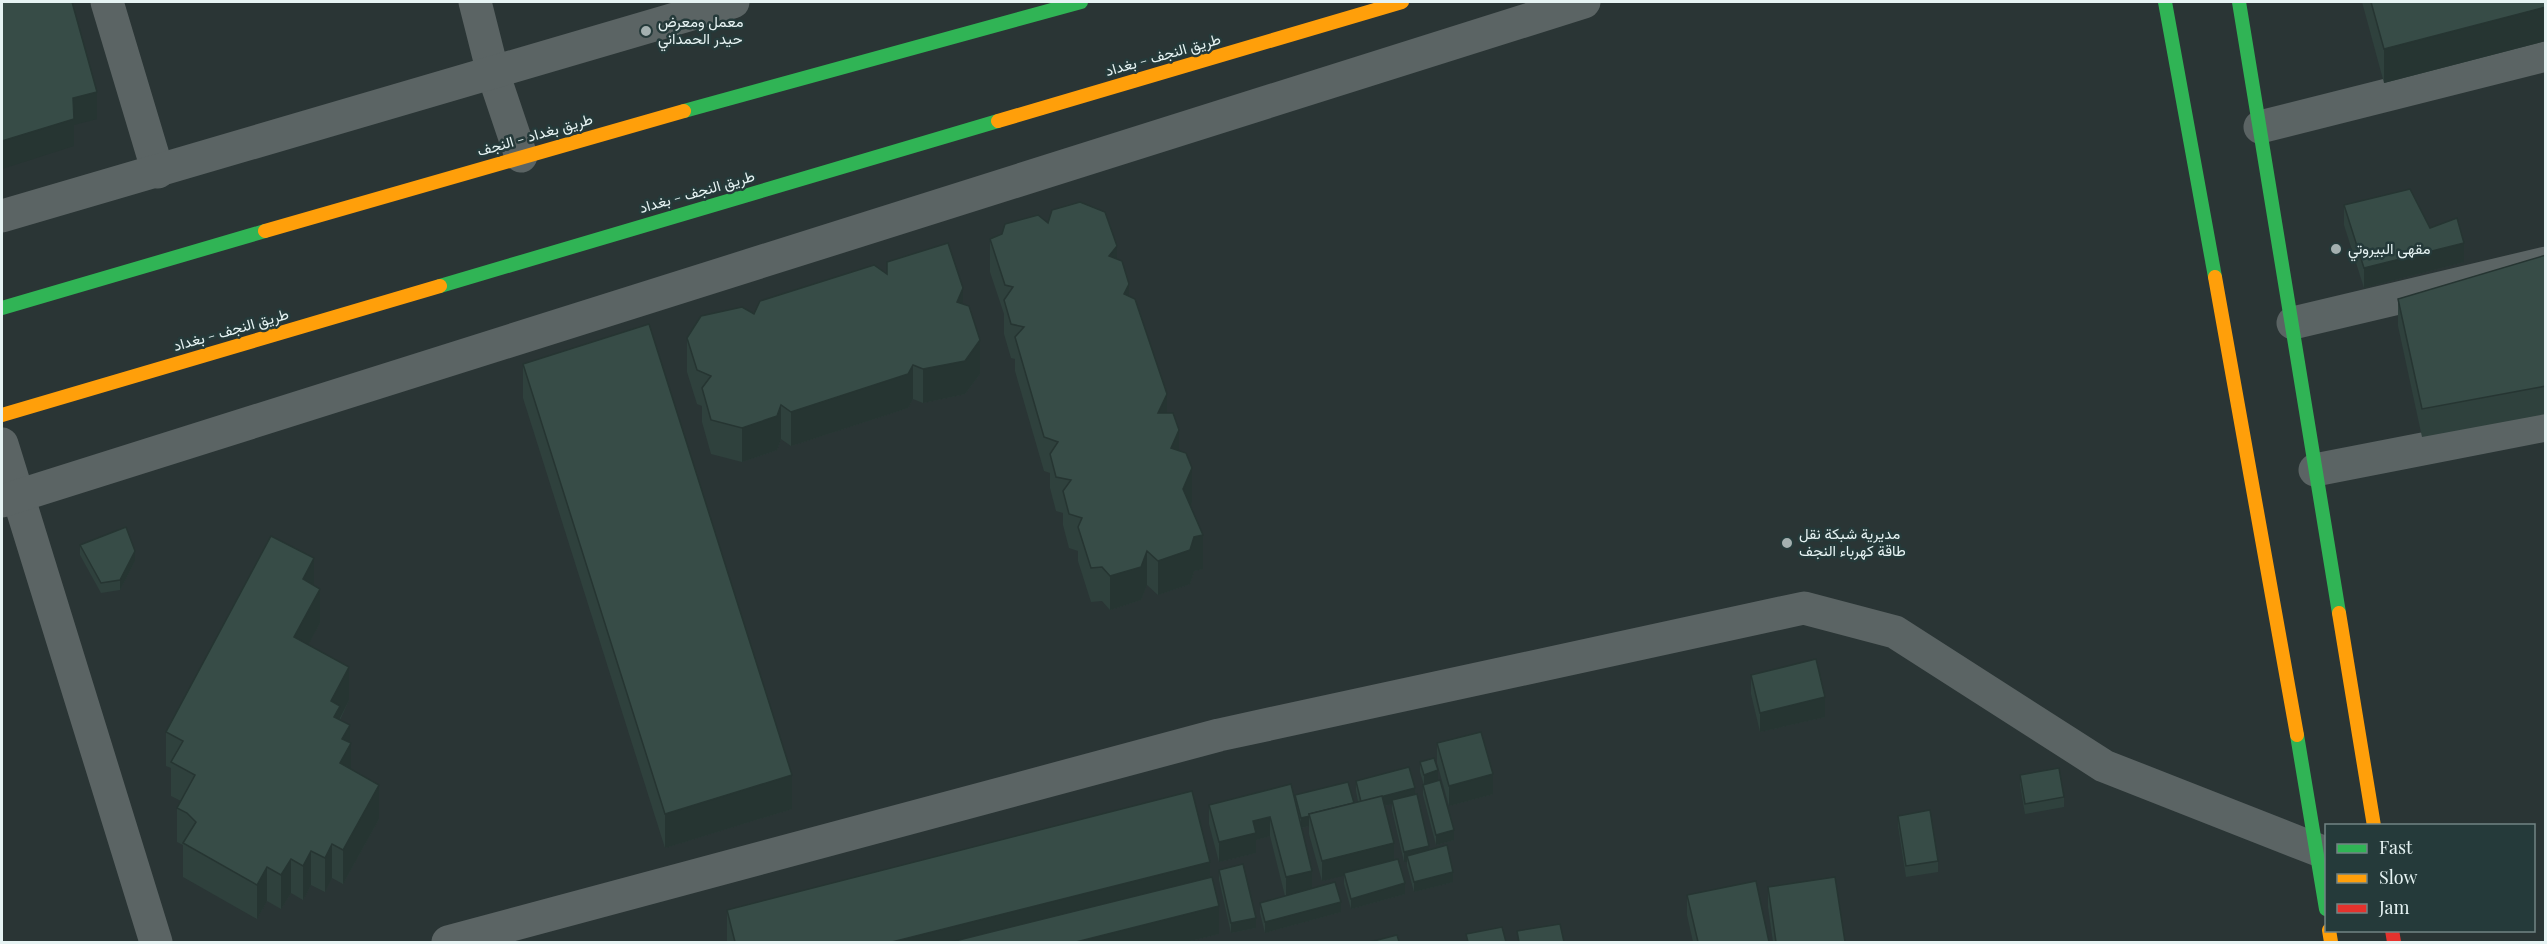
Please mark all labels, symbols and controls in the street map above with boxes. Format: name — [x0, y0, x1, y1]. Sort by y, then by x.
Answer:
place label: معمل ومعرض حيدر الحمداني — [658, 11, 744, 52]
marker: معمل ومعرض حيدر الحمداني — [639, 24, 653, 38]
street label: طريق النجف - بغداد — [1103, 28, 1223, 81]
street label: طريق بغداد - النجف — [475, 108, 595, 161]
street label: طريق النجف - بغداد — [637, 165, 757, 218]
place label: مقهى البيروتي — [2348, 238, 2431, 262]
marker: مقهى البيروتي — [2329, 242, 2343, 256]
street label: طريق النجف - بغداد — [171, 303, 291, 356]
place label: مديرية شبكة نقل طاقة كهرباء النجف — [1799, 523, 1906, 560]
marker: مديرية شبكة نقل طاقة كهرباء النجف — [1780, 536, 1794, 550]
legend — [2325, 824, 2535, 932]
text: Fast — [2379, 835, 2413, 859]
text: Slow — [2379, 865, 2417, 889]
text: Jam — [2378, 895, 2409, 919]

